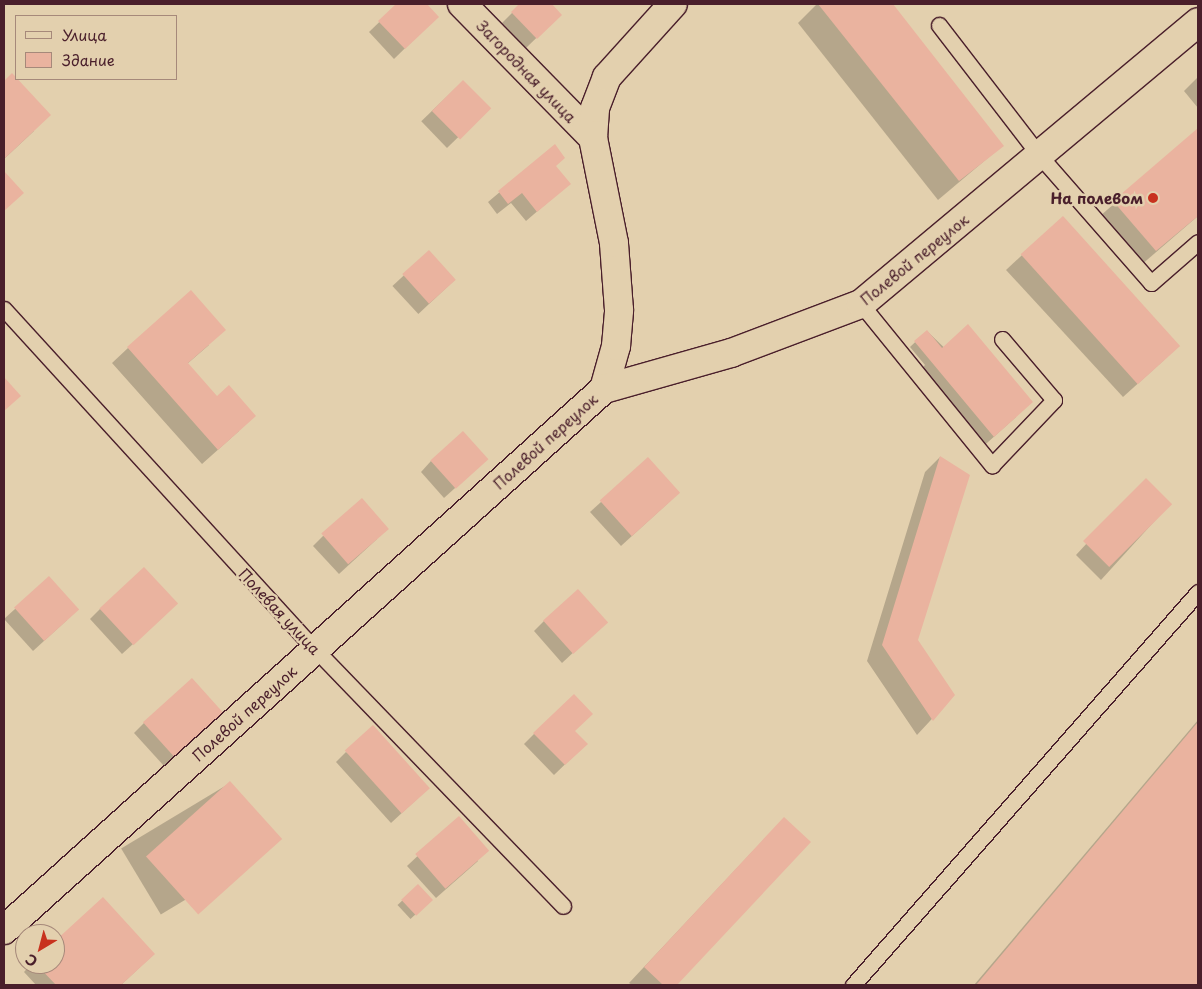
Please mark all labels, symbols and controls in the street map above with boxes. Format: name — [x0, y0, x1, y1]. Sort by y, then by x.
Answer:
legend — [15, 15, 178, 80]
street label: Загородная улица — [473, 16, 581, 126]
text: Улица — [62, 23, 107, 46]
text: Здание — [62, 48, 115, 71]
place label: На полевом — [1050, 189, 1143, 207]
marker: На полевом — [1147, 192, 1159, 204]
street label: Полевой переулок — [856, 210, 972, 308]
street label: Полевой переулок — [489, 389, 601, 493]
street label: Полевая улица — [235, 564, 325, 658]
street label: Полевой переулок — [188, 661, 300, 765]
north arrow — [15, 924, 65, 974]
text: С — [21, 949, 42, 972]

